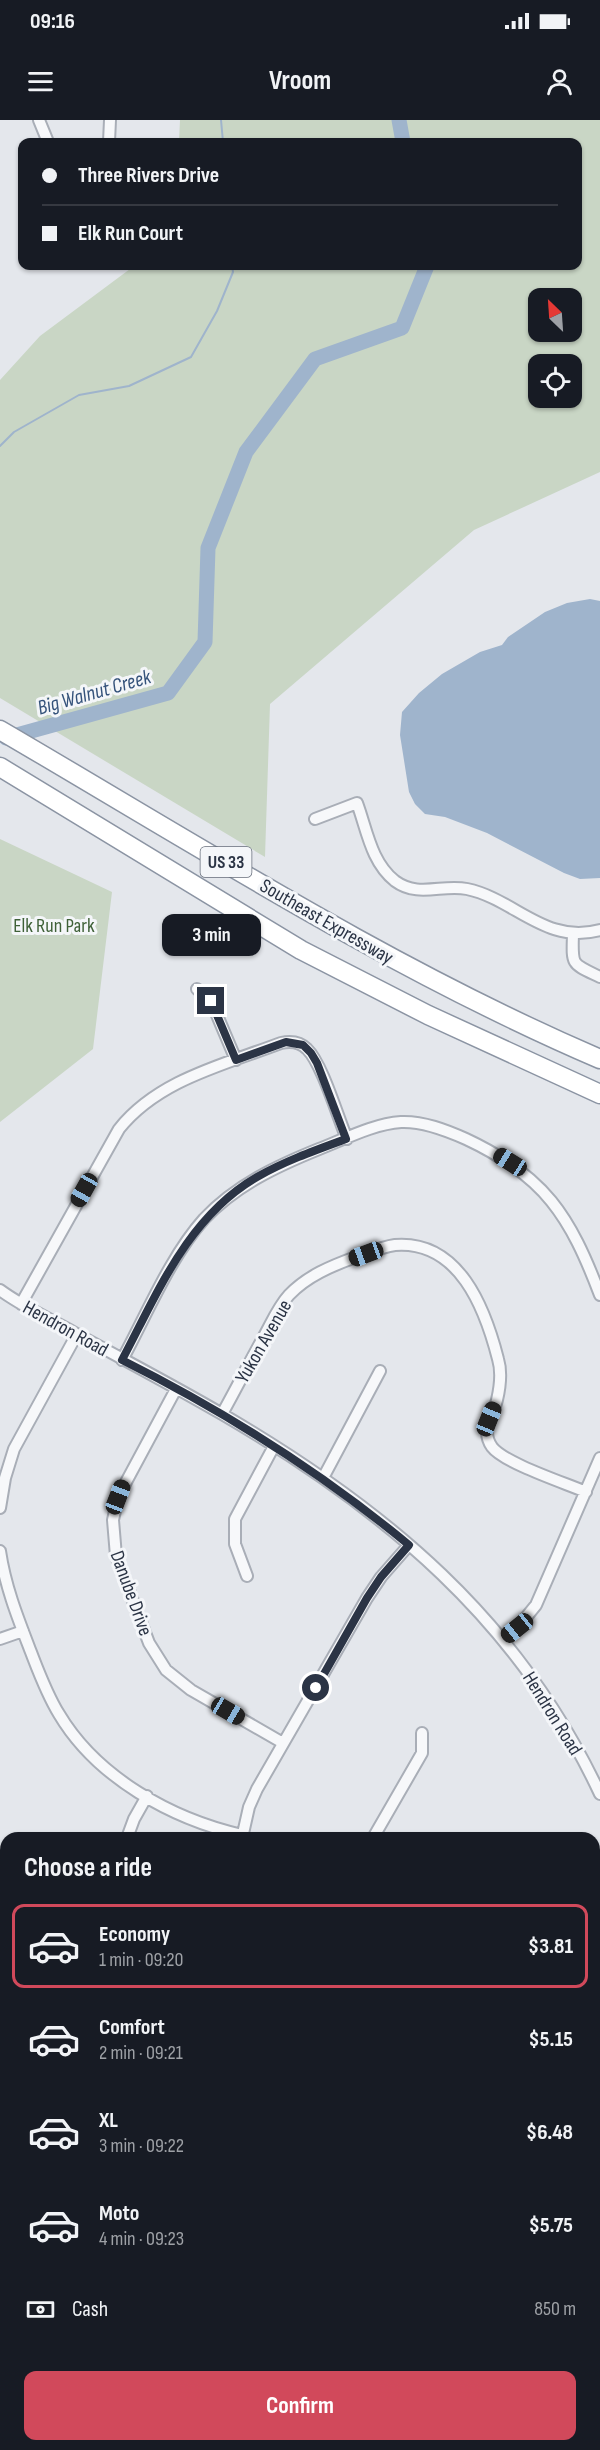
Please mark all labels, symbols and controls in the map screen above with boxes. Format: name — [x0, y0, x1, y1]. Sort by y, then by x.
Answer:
text: 09:16 — [30, 8, 75, 35]
icon: menu — [24, 65, 57, 98]
text: Vroom — [269, 65, 331, 97]
icon: person — [543, 65, 576, 98]
text: Three Rivers Drive — [78, 162, 219, 189]
text: Elk Run Court — [78, 220, 183, 247]
north arrow — [528, 288, 582, 342]
map controls — [528, 288, 582, 408]
button: locate — [528, 354, 582, 408]
water label: Big Walnut Creek — [35, 664, 155, 721]
road number: US 33 — [200, 847, 252, 877]
street label: Southeast Expressway — [256, 874, 398, 970]
park label: Elk Run Park — [13, 914, 95, 938]
callout: 3 min — [162, 914, 260, 956]
text: 3 min — [192, 923, 231, 947]
route end — [197, 987, 224, 1014]
car — [490, 1145, 530, 1179]
car — [67, 1170, 101, 1210]
car — [346, 1239, 386, 1269]
street label: Hendron Road — [19, 1296, 112, 1362]
street label: Yukon Avenue — [230, 1296, 297, 1387]
car — [474, 1399, 504, 1439]
car — [103, 1477, 133, 1517]
street label: Danube Drive — [105, 1548, 158, 1639]
car — [497, 1610, 537, 1646]
street label: Hendron Road — [517, 1667, 587, 1760]
route start — [302, 1674, 329, 1701]
car — [208, 1694, 248, 1728]
text: Choose a ride — [24, 1852, 152, 1884]
icon: car — [27, 1919, 81, 1973]
text: Economy — [99, 1921, 170, 1948]
text: $3.81 — [528, 1933, 573, 1960]
text: 1 min · 09:20 — [99, 1948, 183, 1972]
icon: car — [27, 2012, 81, 2066]
text: Comfort — [99, 2014, 165, 2041]
text: $5.15 — [529, 2026, 573, 2053]
text: 2 min · 09:21 — [99, 2041, 183, 2065]
icon: car — [27, 2105, 81, 2159]
text: XL — [99, 2107, 118, 2134]
text: $6.48 — [526, 2119, 573, 2146]
text: 3 min · 09:22 — [99, 2134, 184, 2158]
icon: car — [27, 2198, 81, 2252]
text: Moto — [99, 2200, 139, 2227]
text: $5.75 — [529, 2212, 573, 2239]
text: 4 min · 09:23 — [99, 2227, 184, 2251]
icon: cash — [24, 2293, 57, 2326]
text: Cash — [72, 2296, 108, 2323]
text: 850 m — [534, 2297, 576, 2321]
button: Confirm — [24, 2371, 576, 2440]

